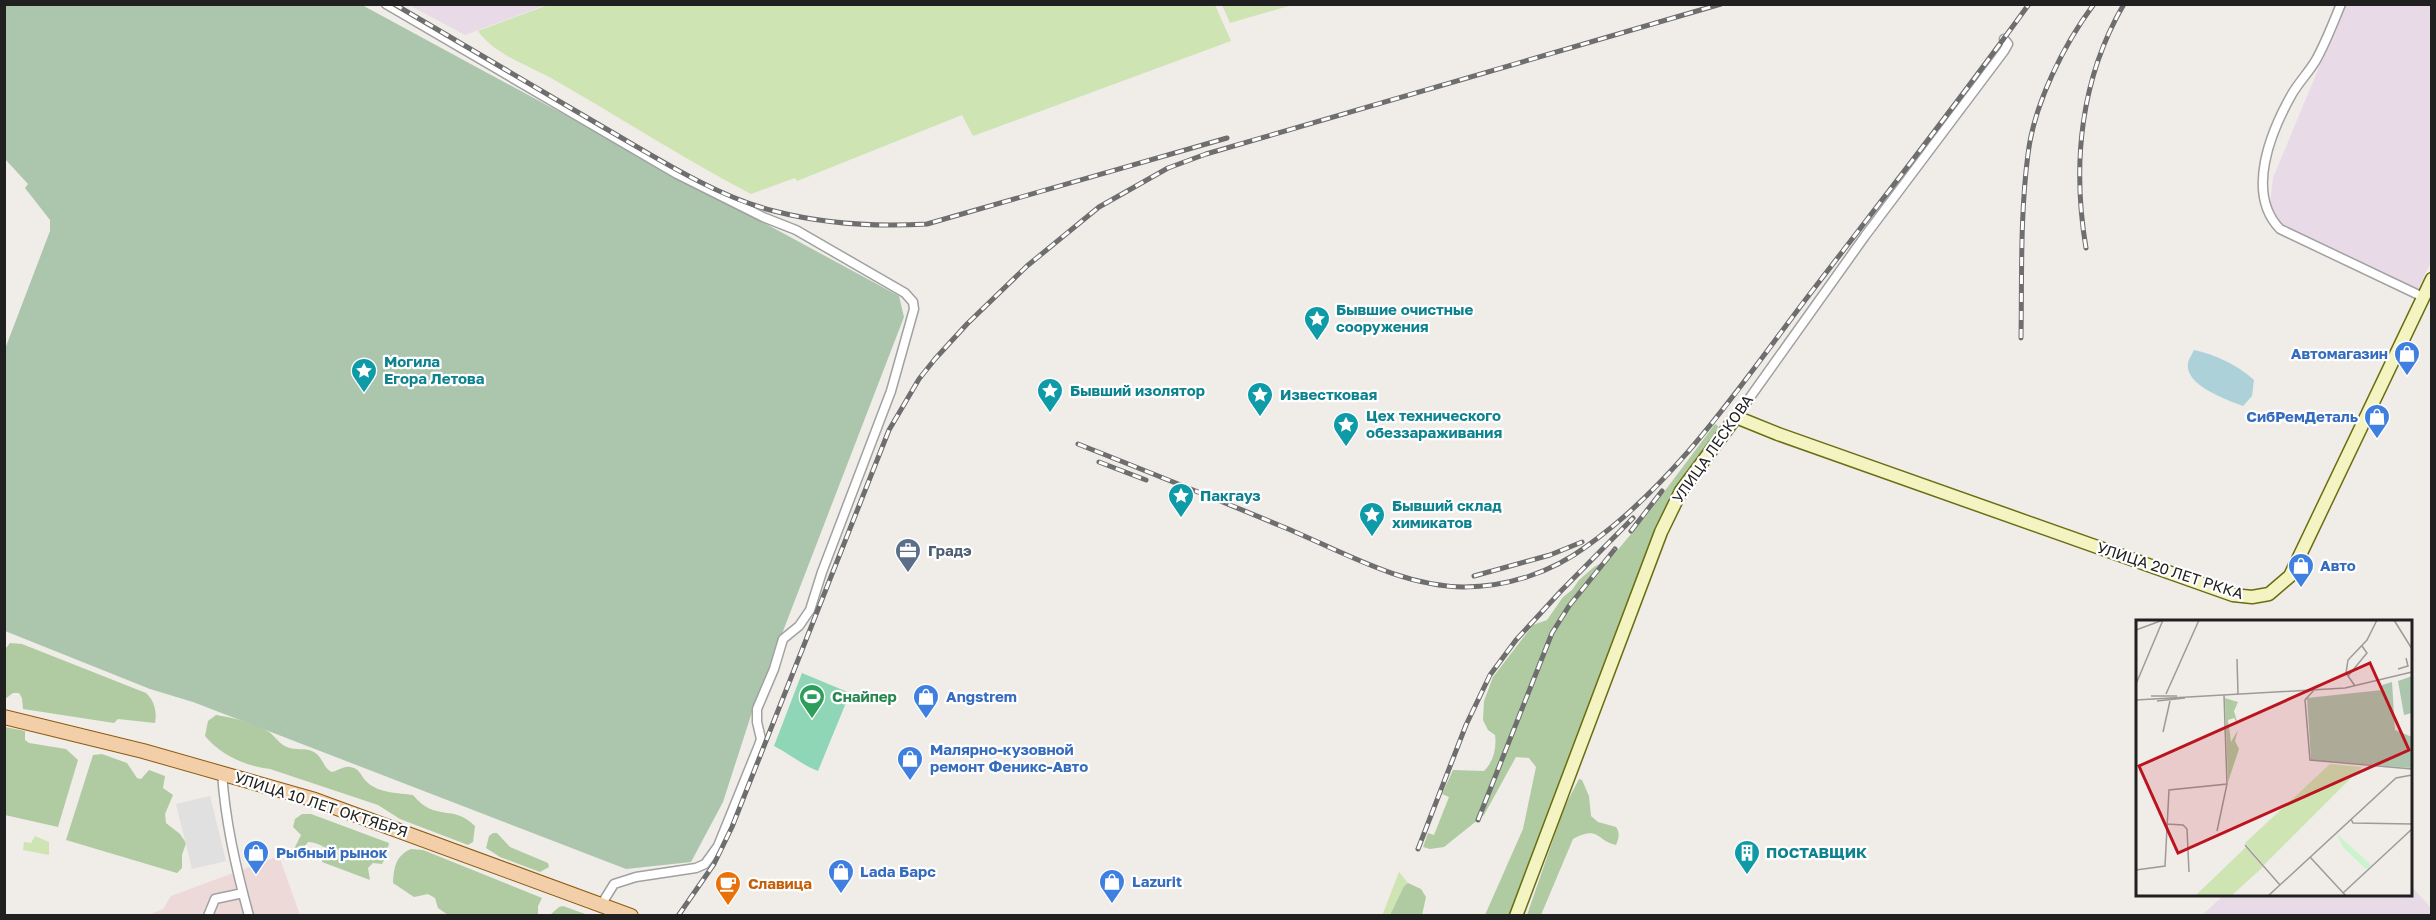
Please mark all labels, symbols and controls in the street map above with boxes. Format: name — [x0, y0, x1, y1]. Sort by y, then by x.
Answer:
place label: Бывшие очистные сооружения — [1336, 300, 1473, 335]
place icon: Бывшие очистные сооружения — [1302, 304, 1332, 342]
shop icon: Автомагазин — [2392, 339, 2422, 377]
place label: Автомагазин — [2291, 344, 2388, 362]
place label: Могила Егора Летова — [384, 352, 485, 387]
place icon: Могила Егора Летова — [349, 356, 379, 394]
place icon: Бывший изолятор — [1035, 376, 1065, 414]
place icon: Известковая — [1245, 380, 1275, 418]
place label: Бывший изолятор — [1070, 381, 1205, 399]
place label: Известковая — [1280, 385, 1378, 403]
street label: УЛИЦА ЛЕСКОВА — [1668, 391, 1756, 506]
shop icon: СибРемДеталь — [2362, 402, 2392, 440]
place label: Цех технического обеззараживания — [1366, 406, 1502, 441]
place label: СибРемДеталь — [2246, 407, 2358, 425]
place icon: Цех технического обеззараживания — [1331, 410, 1361, 448]
place icon: Пакгауз — [1166, 481, 1196, 519]
place label: Пакгауз — [1200, 486, 1261, 504]
place label: Бывший склад химикатов — [1392, 496, 1502, 531]
place icon: Бывший склад химикатов — [1357, 500, 1387, 538]
office icon: Градэ — [893, 536, 923, 574]
street label: УЛИЦА 20 ЛЕТ РККА — [2095, 538, 2246, 602]
place label: Градэ — [928, 541, 972, 559]
shop icon: Авто — [2286, 551, 2316, 589]
place label: Авто — [2320, 556, 2356, 574]
inset map — [2136, 620, 2412, 896]
sports icon: Снайпер — [797, 682, 827, 720]
shop icon: Angstrem — [911, 682, 941, 720]
place label: Снайпер — [832, 687, 897, 705]
place label: Angstrem — [946, 687, 1017, 705]
place label: Малярно-кузовной ремонт Феникс-Авто — [930, 740, 1088, 775]
shop icon: Малярно-кузовной ремонт Феникс-Авто — [895, 744, 925, 782]
street label: УЛИЦА 10 ЛЕТ ОКТЯБРЯ — [232, 767, 410, 841]
shop icon: Рыбный рынок — [241, 838, 271, 876]
building icon: ПОСТАВЩИК — [1732, 838, 1762, 876]
place label: Рыбный рынок — [276, 843, 388, 861]
place label: ПОСТАВЩИК — [1766, 843, 1867, 861]
shop icon: Lada Барс — [826, 857, 856, 895]
place label: Lada Барс — [860, 862, 936, 880]
shop icon: Lazurit — [1097, 867, 1127, 905]
cafe icon: Славица — [713, 869, 743, 907]
place label: Lazurit — [1132, 872, 1182, 890]
place label: Славица — [748, 874, 812, 892]

